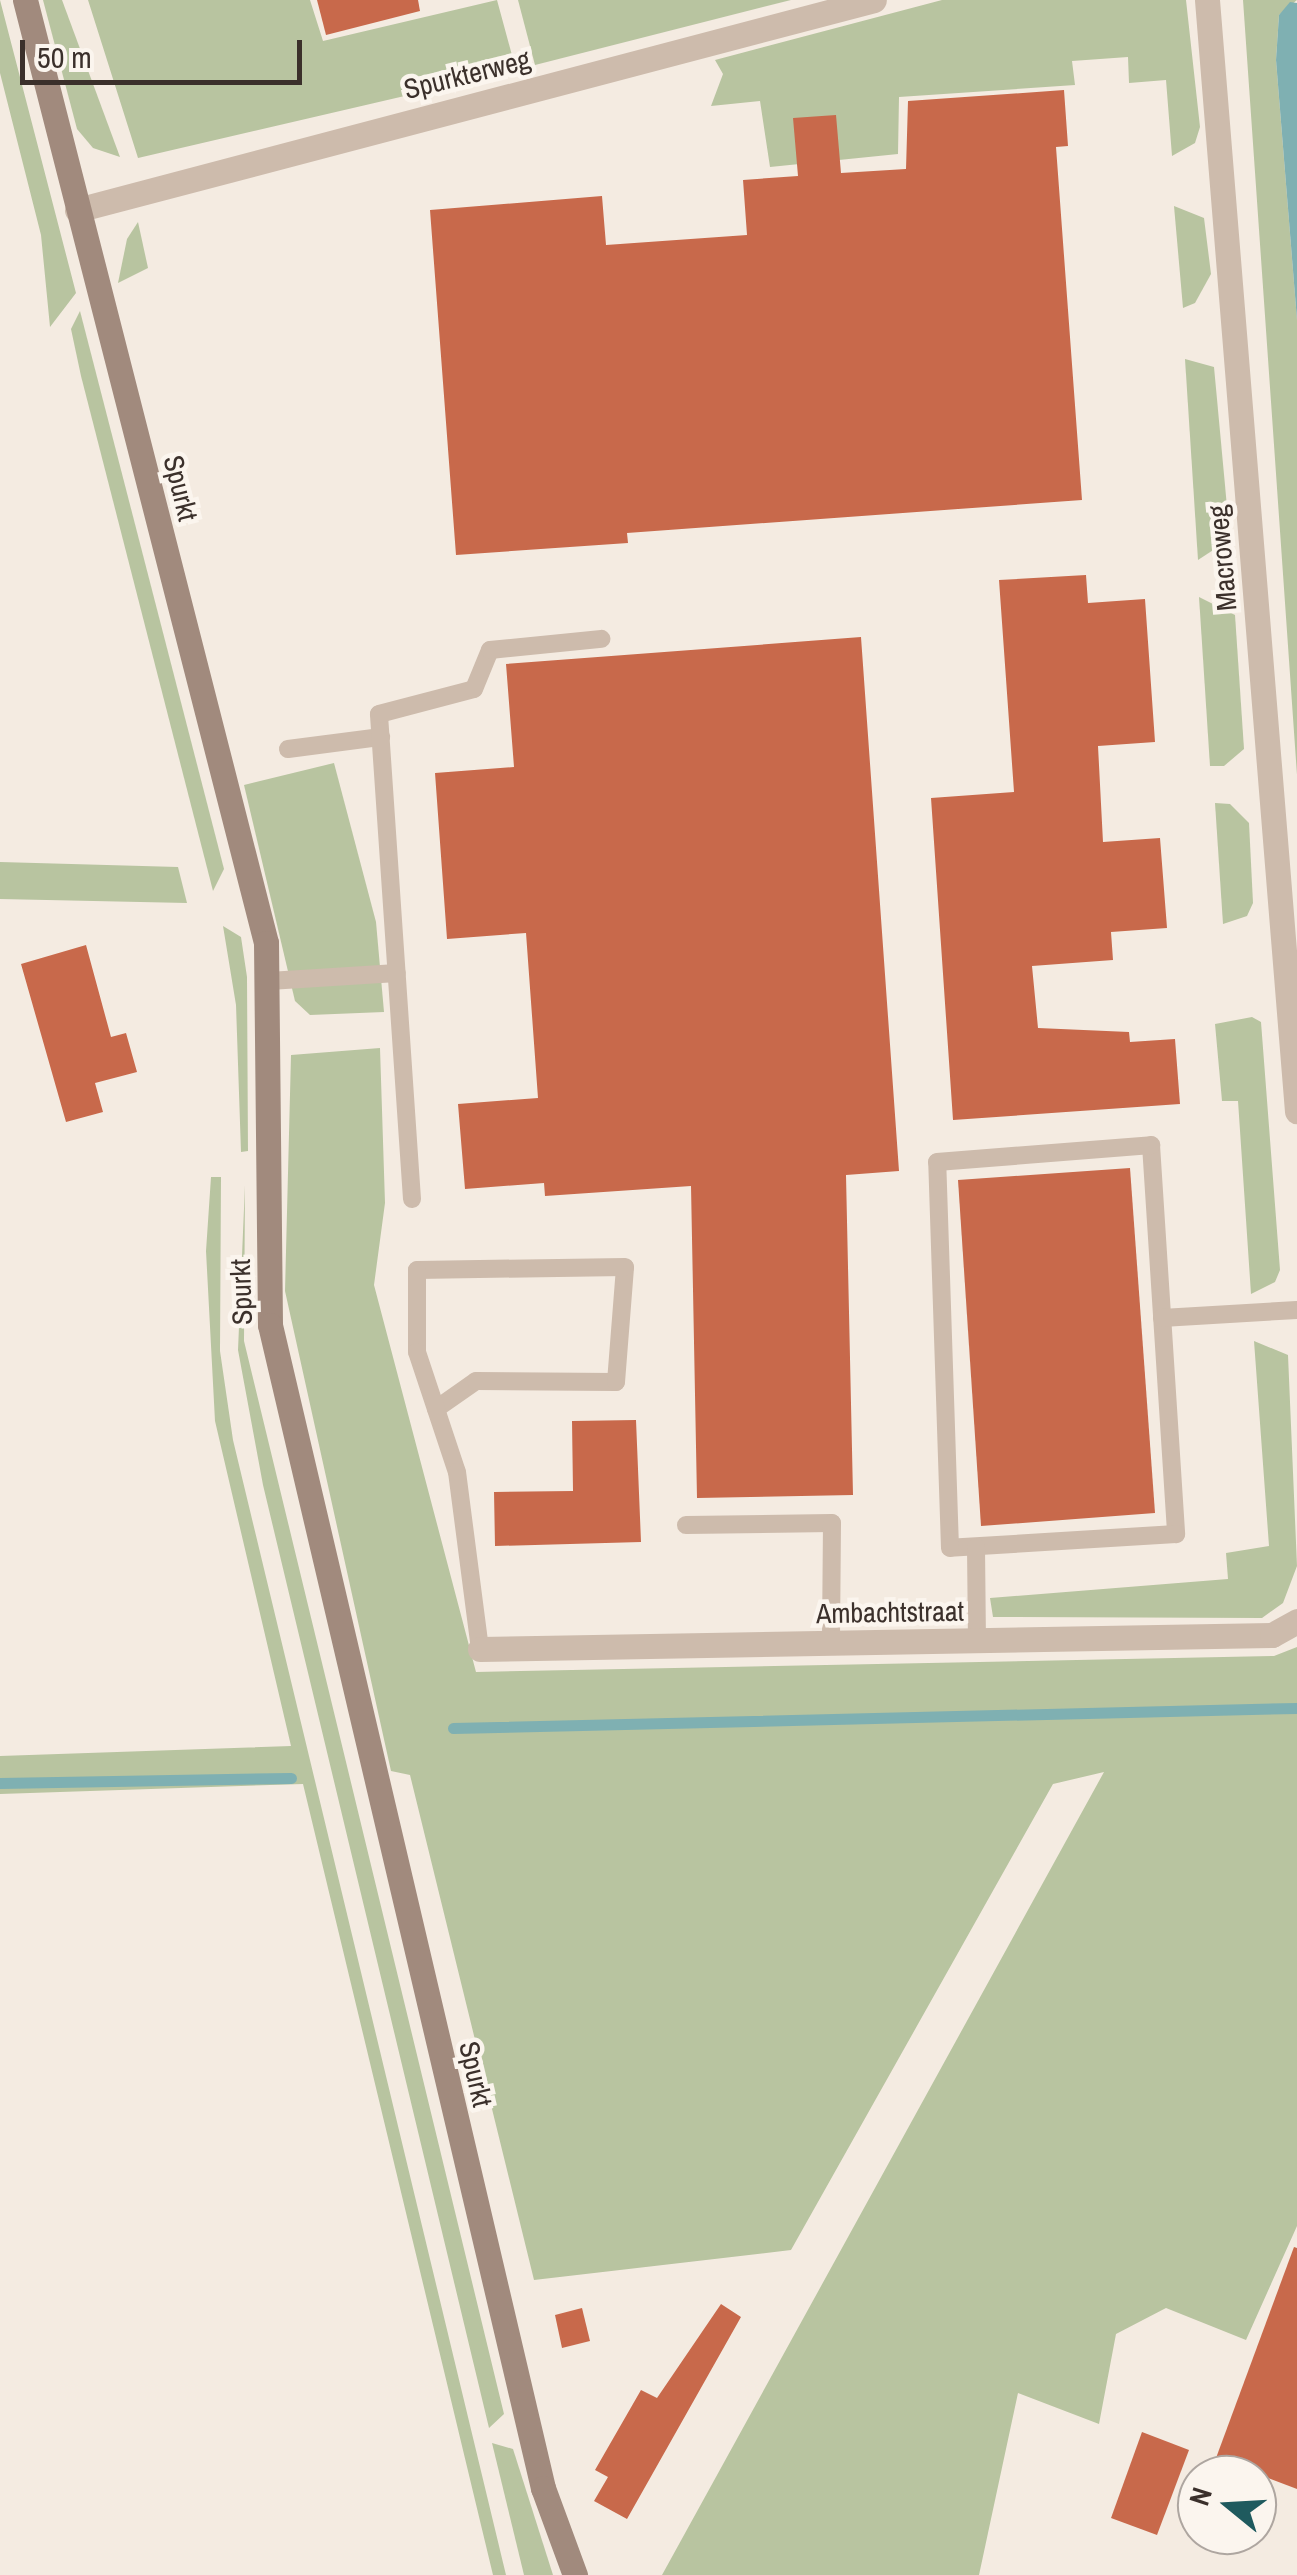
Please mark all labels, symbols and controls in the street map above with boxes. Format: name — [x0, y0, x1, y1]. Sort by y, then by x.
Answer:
scale bar — [25, 20, 308, 82]
text: 50 m — [37, 37, 92, 77]
street label: Spurkterweg — [400, 42, 534, 106]
street label: Spurkt — [157, 452, 205, 524]
street label: Macroweg — [1201, 504, 1243, 612]
street label: Spurkt — [223, 1258, 259, 1326]
street label: Ambachtstraat — [816, 1594, 964, 1630]
street label: Spurkt — [452, 2038, 500, 2110]
north arrow — [1177, 2455, 1277, 2555]
text: N — [1180, 2483, 1221, 2510]

